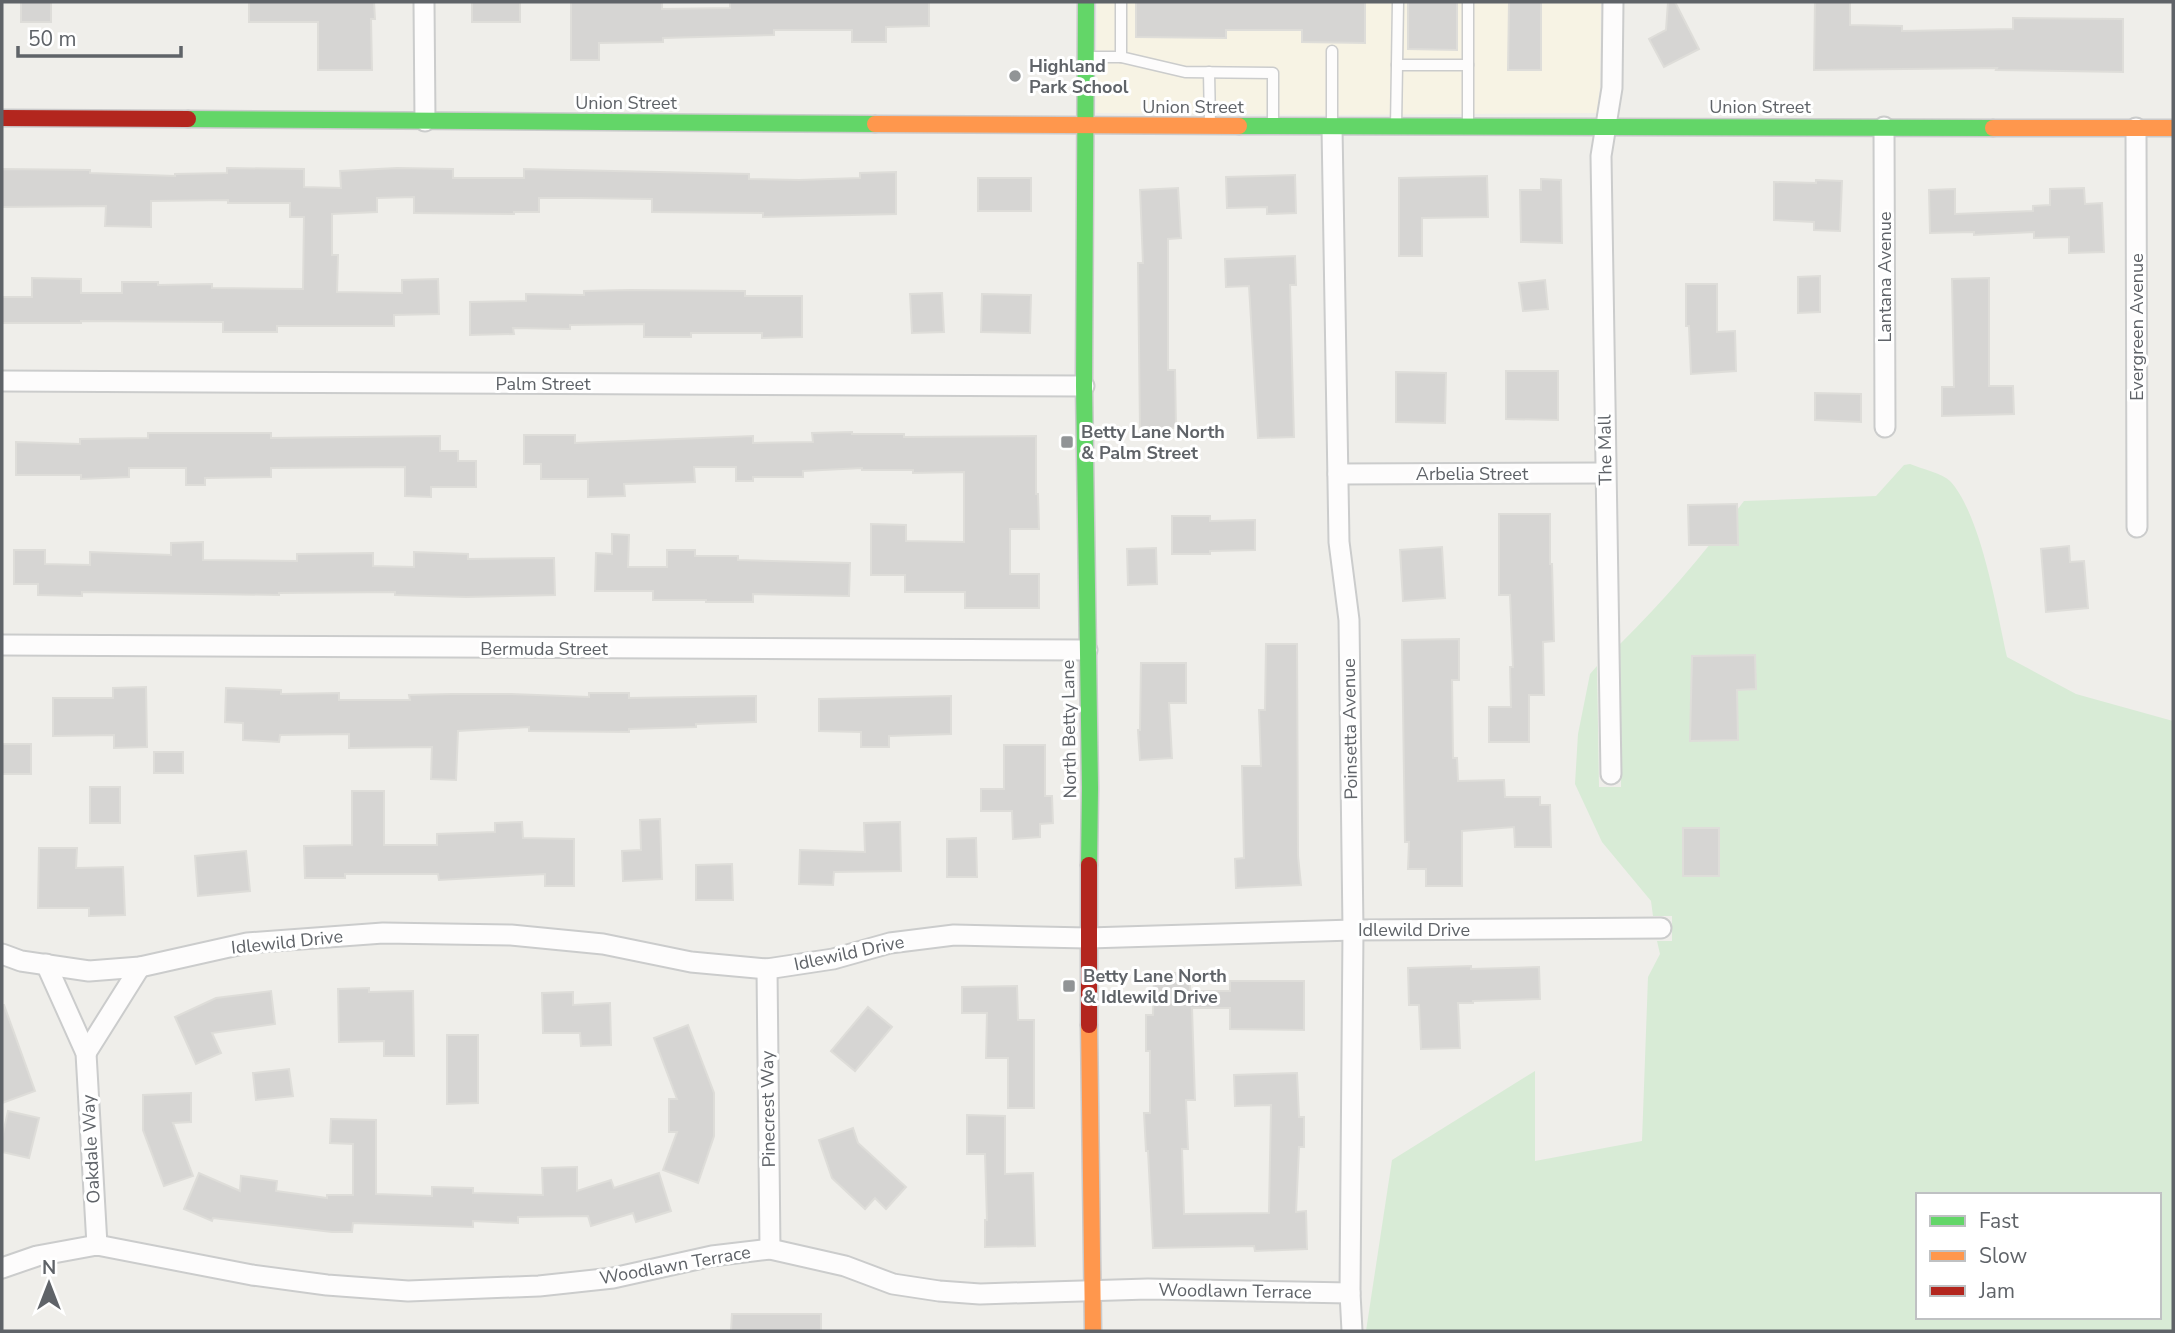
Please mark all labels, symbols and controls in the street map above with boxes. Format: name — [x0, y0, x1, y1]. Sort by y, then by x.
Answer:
scale bar — [18, 14, 180, 58]
text: 50 m — [28, 25, 77, 53]
place label: Highland Park School — [1029, 54, 1129, 99]
marker: Highland Park School — [1007, 68, 1023, 84]
street label: Union Street — [575, 91, 677, 115]
street label: Union Street — [1142, 95, 1244, 119]
street label: Union Street — [1709, 95, 1811, 119]
street label: Lantana Avenue — [1873, 211, 1897, 343]
street label: Evergreen Avenue — [2125, 253, 2149, 401]
street label: Palm Street — [496, 372, 591, 396]
street label: The Mall — [1592, 414, 1618, 486]
place label: Betty Lane North & Palm Street — [1081, 420, 1225, 465]
marker: Betty Lane North & Palm Street — [1059, 434, 1075, 450]
street label: Arbelia Street — [1416, 462, 1529, 486]
street label: Bermuda Street — [480, 637, 608, 661]
street label: Poinsetta Avenue — [1337, 658, 1363, 800]
street label: North Betty Lane — [1056, 659, 1082, 799]
street label: Idlewild Drive — [1358, 918, 1470, 942]
street label: Idlewild Drive — [230, 924, 344, 960]
street label: Idlewild Drive — [792, 930, 906, 976]
place label: Betty Lane North & Idlewild Drive — [1083, 964, 1227, 1009]
marker: Betty Lane North & Idlewild Drive — [1061, 978, 1077, 994]
street label: Pinecrest Way — [755, 1050, 781, 1167]
street label: Oakdale Way — [76, 1093, 106, 1204]
legend — [1916, 1193, 2161, 1319]
text: Fast — [1979, 1207, 2019, 1235]
street label: Woodlawn Terrace — [598, 1240, 752, 1290]
text: Slow — [1979, 1242, 2028, 1270]
north arrow — [14, 1249, 84, 1319]
text: N — [42, 1255, 56, 1281]
text: Jam — [1978, 1277, 2015, 1305]
street label: Woodlawn Terrace — [1158, 1278, 1312, 1304]

